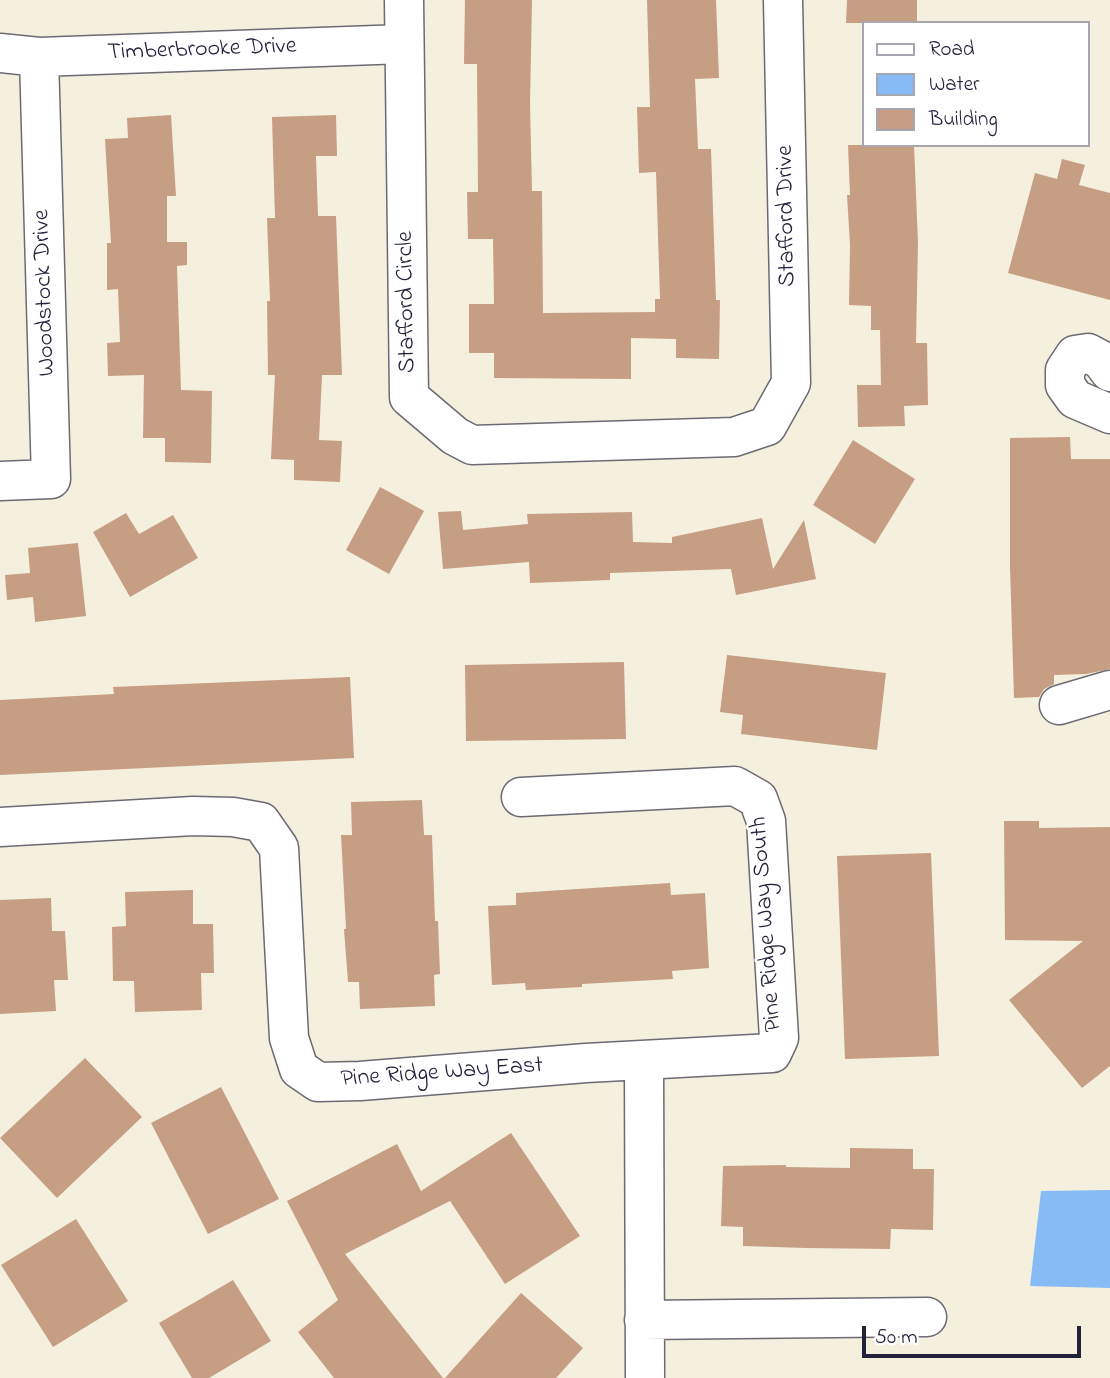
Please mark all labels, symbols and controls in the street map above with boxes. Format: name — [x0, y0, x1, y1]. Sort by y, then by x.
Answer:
legend — [862, 21, 1089, 147]
street label: Timberbrooke Drive — [107, 33, 297, 69]
text: Road — [929, 35, 975, 65]
text: Water — [929, 70, 980, 100]
text: Building — [929, 105, 998, 135]
street label: Stafford Drive — [772, 145, 804, 287]
street label: Woodstock Drive — [29, 209, 63, 377]
street label: Stafford Circle — [392, 231, 424, 373]
street label: Pine Ridge Way South — [746, 815, 790, 1033]
street label: Pine Ridge Way East — [340, 1053, 544, 1095]
scale bar — [865, 1312, 1084, 1356]
text: 50 m — [875, 1323, 918, 1353]

